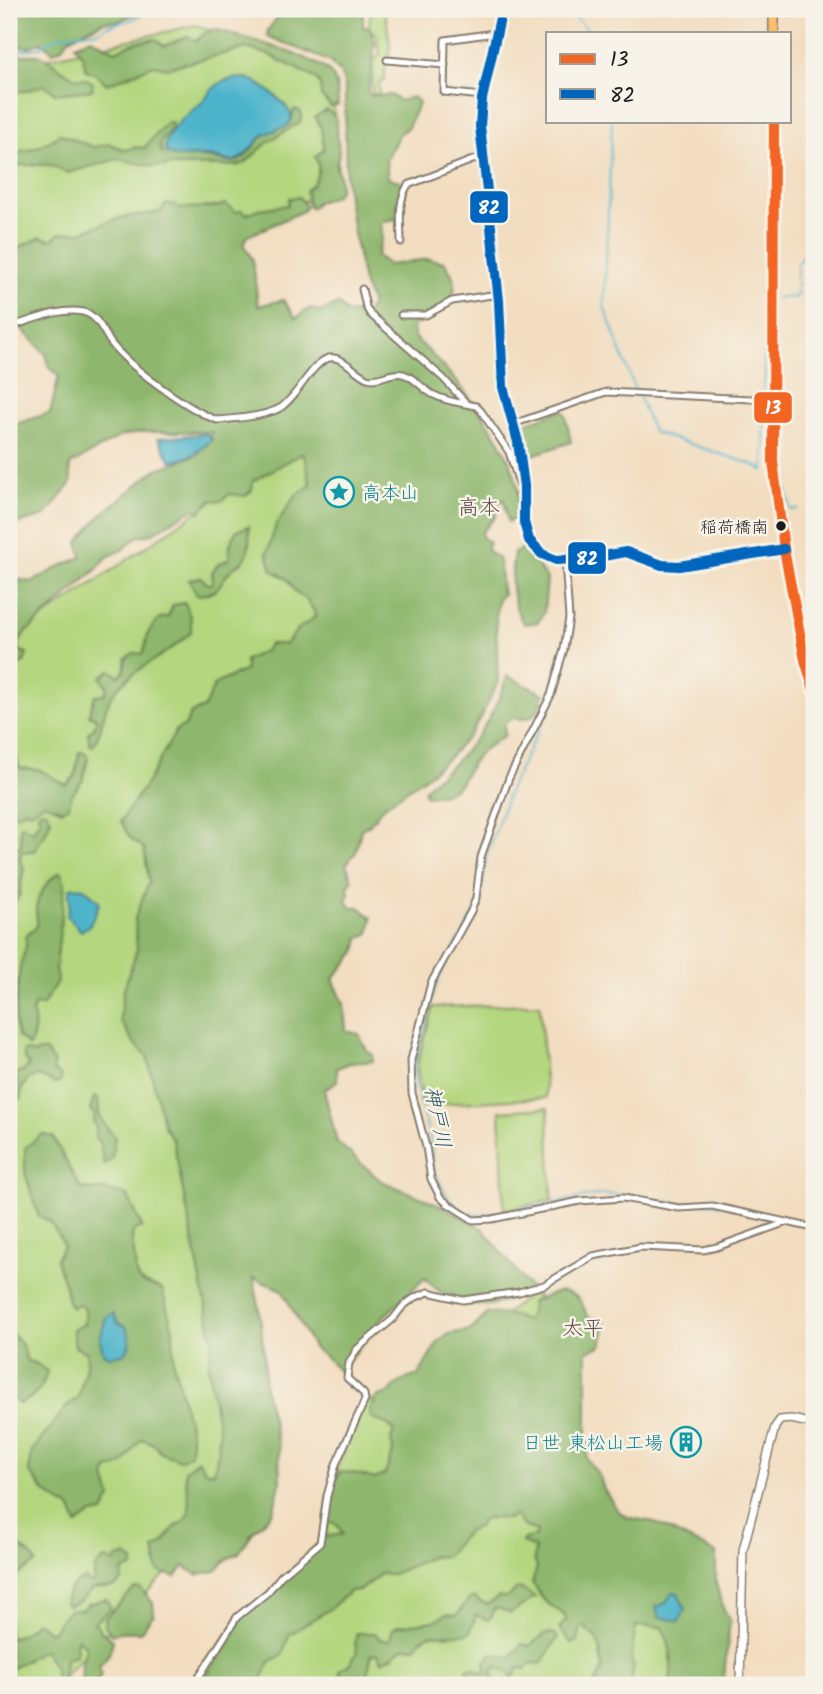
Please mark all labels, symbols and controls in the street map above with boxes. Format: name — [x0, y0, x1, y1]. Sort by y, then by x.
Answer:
legend — [546, 32, 792, 122]
text: 13 — [610, 44, 629, 77]
text: 82 — [610, 80, 635, 113]
line badge: 82 — [469, 190, 509, 224]
text: 82 — [478, 194, 500, 224]
line badge: 13 — [753, 391, 793, 424]
text: 13 — [765, 394, 781, 424]
place icon: 高本山 — [322, 475, 356, 509]
place label: 高本山 — [362, 479, 419, 509]
district label: 高本 — [458, 492, 500, 525]
place label: 稲荷橋南 — [700, 515, 768, 542]
marker: 稲荷橋南 — [774, 519, 788, 533]
line badge: 82 — [567, 541, 607, 575]
text: 82 — [576, 545, 598, 575]
water label: 神戸川 — [414, 1083, 459, 1151]
district label: 太平 — [562, 1313, 604, 1346]
building icon: 日世 東松山工場 — [669, 1425, 703, 1459]
place label: 日世 東松山工場 — [522, 1429, 663, 1459]

